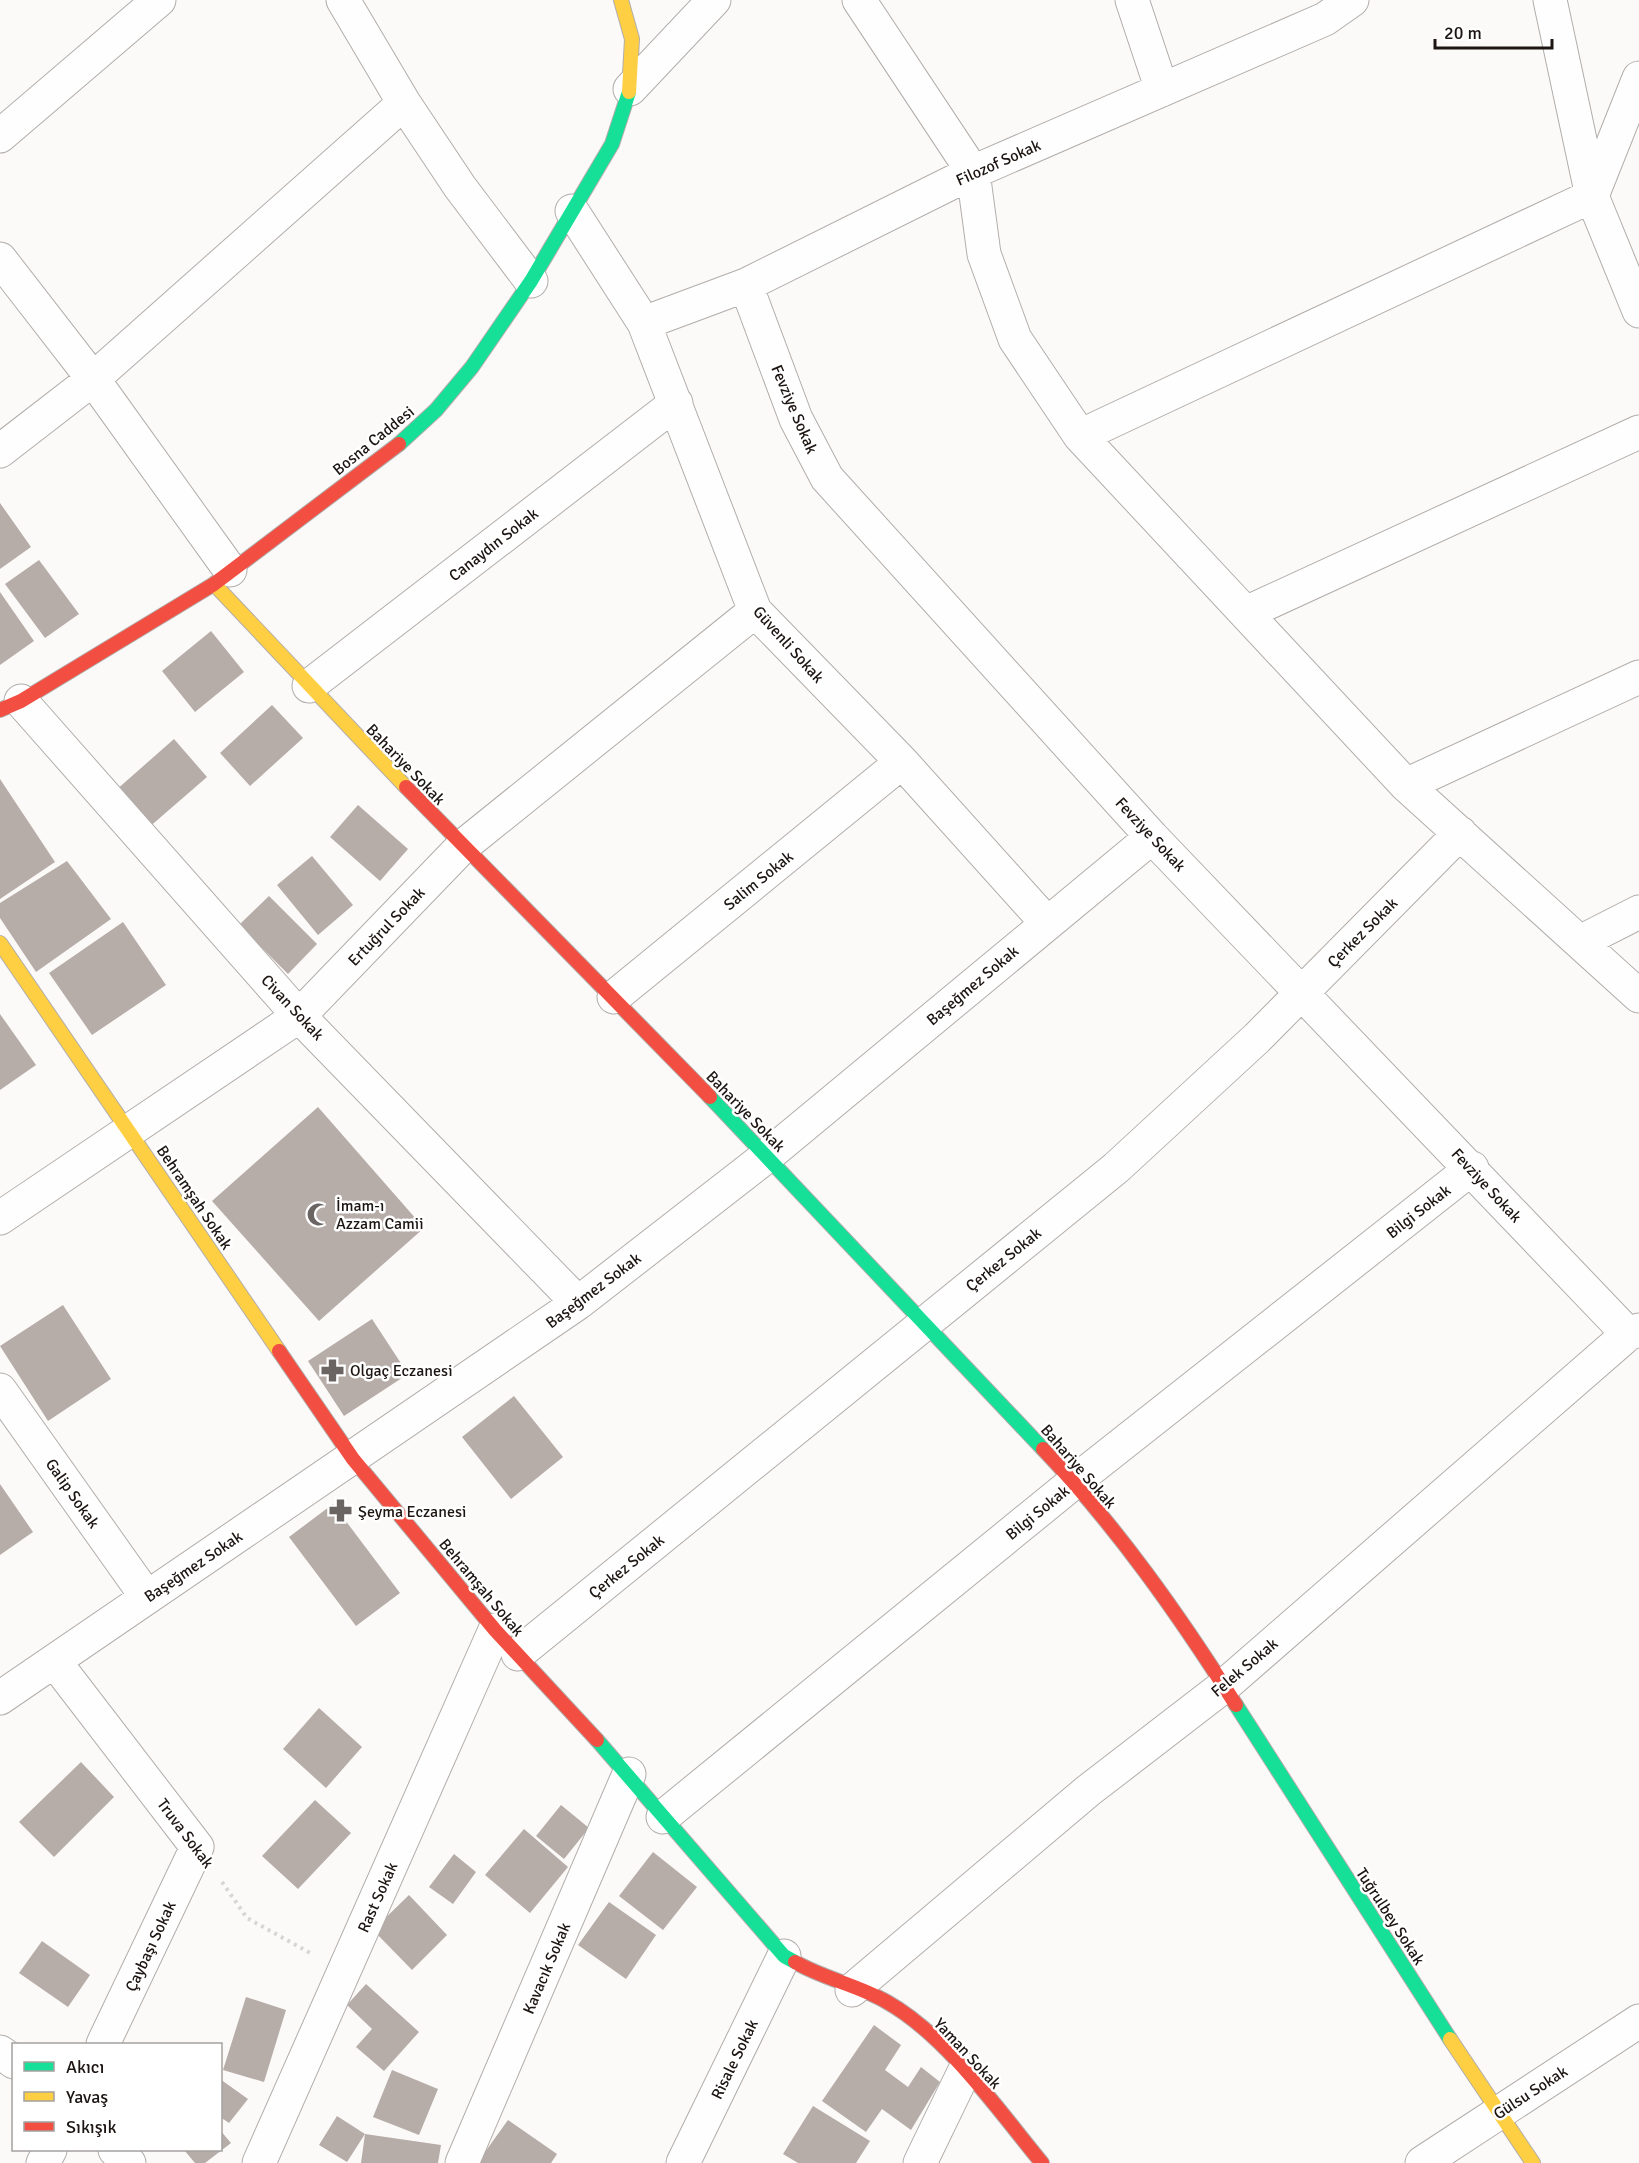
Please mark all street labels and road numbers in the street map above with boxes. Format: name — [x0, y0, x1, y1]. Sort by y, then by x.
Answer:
street label: Filozof Sokak — [953, 135, 1044, 190]
street label: Fevziye Sokak — [766, 362, 822, 457]
street label: Bosna Caddesi — [329, 402, 419, 480]
street label: Canaydın Sokak — [445, 504, 542, 586]
street label: Güvenli Sokak — [748, 602, 828, 687]
street label: Bahariye Sokak — [362, 720, 449, 809]
street label: Fevziye Sokak — [1111, 793, 1190, 876]
street label: Salim Sokak — [720, 847, 797, 915]
street label: Ertuğrul Sokak — [344, 883, 429, 970]
street label: Çerkez Sokak — [1323, 893, 1402, 972]
street label: Başeğmez Sokak — [923, 941, 1023, 1030]
street label: Civan Sokak — [257, 971, 328, 1045]
street label: Bahariye Sokak — [702, 1067, 789, 1156]
street label: Behramşah Sokak — [152, 1141, 237, 1254]
street label: Fevziye Sokak — [1447, 1144, 1526, 1227]
street label: Bilgi Sokak — [1382, 1180, 1455, 1243]
street label: Çerkez Sokak — [962, 1223, 1045, 1296]
street label: Başeğmez Sokak — [542, 1248, 645, 1333]
street label: Bahariye Sokak — [1036, 1420, 1120, 1513]
street label: Galip Sokak — [41, 1455, 104, 1532]
street label: Bilgi Sokak — [1002, 1481, 1074, 1545]
street label: Başeğmez Sokak — [141, 1527, 246, 1607]
street label: Çerkez Sokak — [585, 1530, 668, 1603]
street label: Behramşah Sokak — [434, 1535, 528, 1641]
street label: Felek Sokak — [1207, 1634, 1282, 1702]
street label: Truva Sokak — [153, 1795, 218, 1872]
street label: Rast Sokak — [354, 1859, 402, 1936]
street label: Tuğrulbey Sokak — [1351, 1864, 1429, 1969]
street label: Çaybaşı Sokak — [121, 1898, 181, 1995]
street label: Kavacık Sokak — [519, 1920, 575, 2017]
street label: Yaman Sokak — [929, 2014, 1005, 2093]
street label: Risale Sokak — [707, 2016, 763, 2103]
street label: Gülsu Sokak — [1490, 2061, 1571, 2124]

